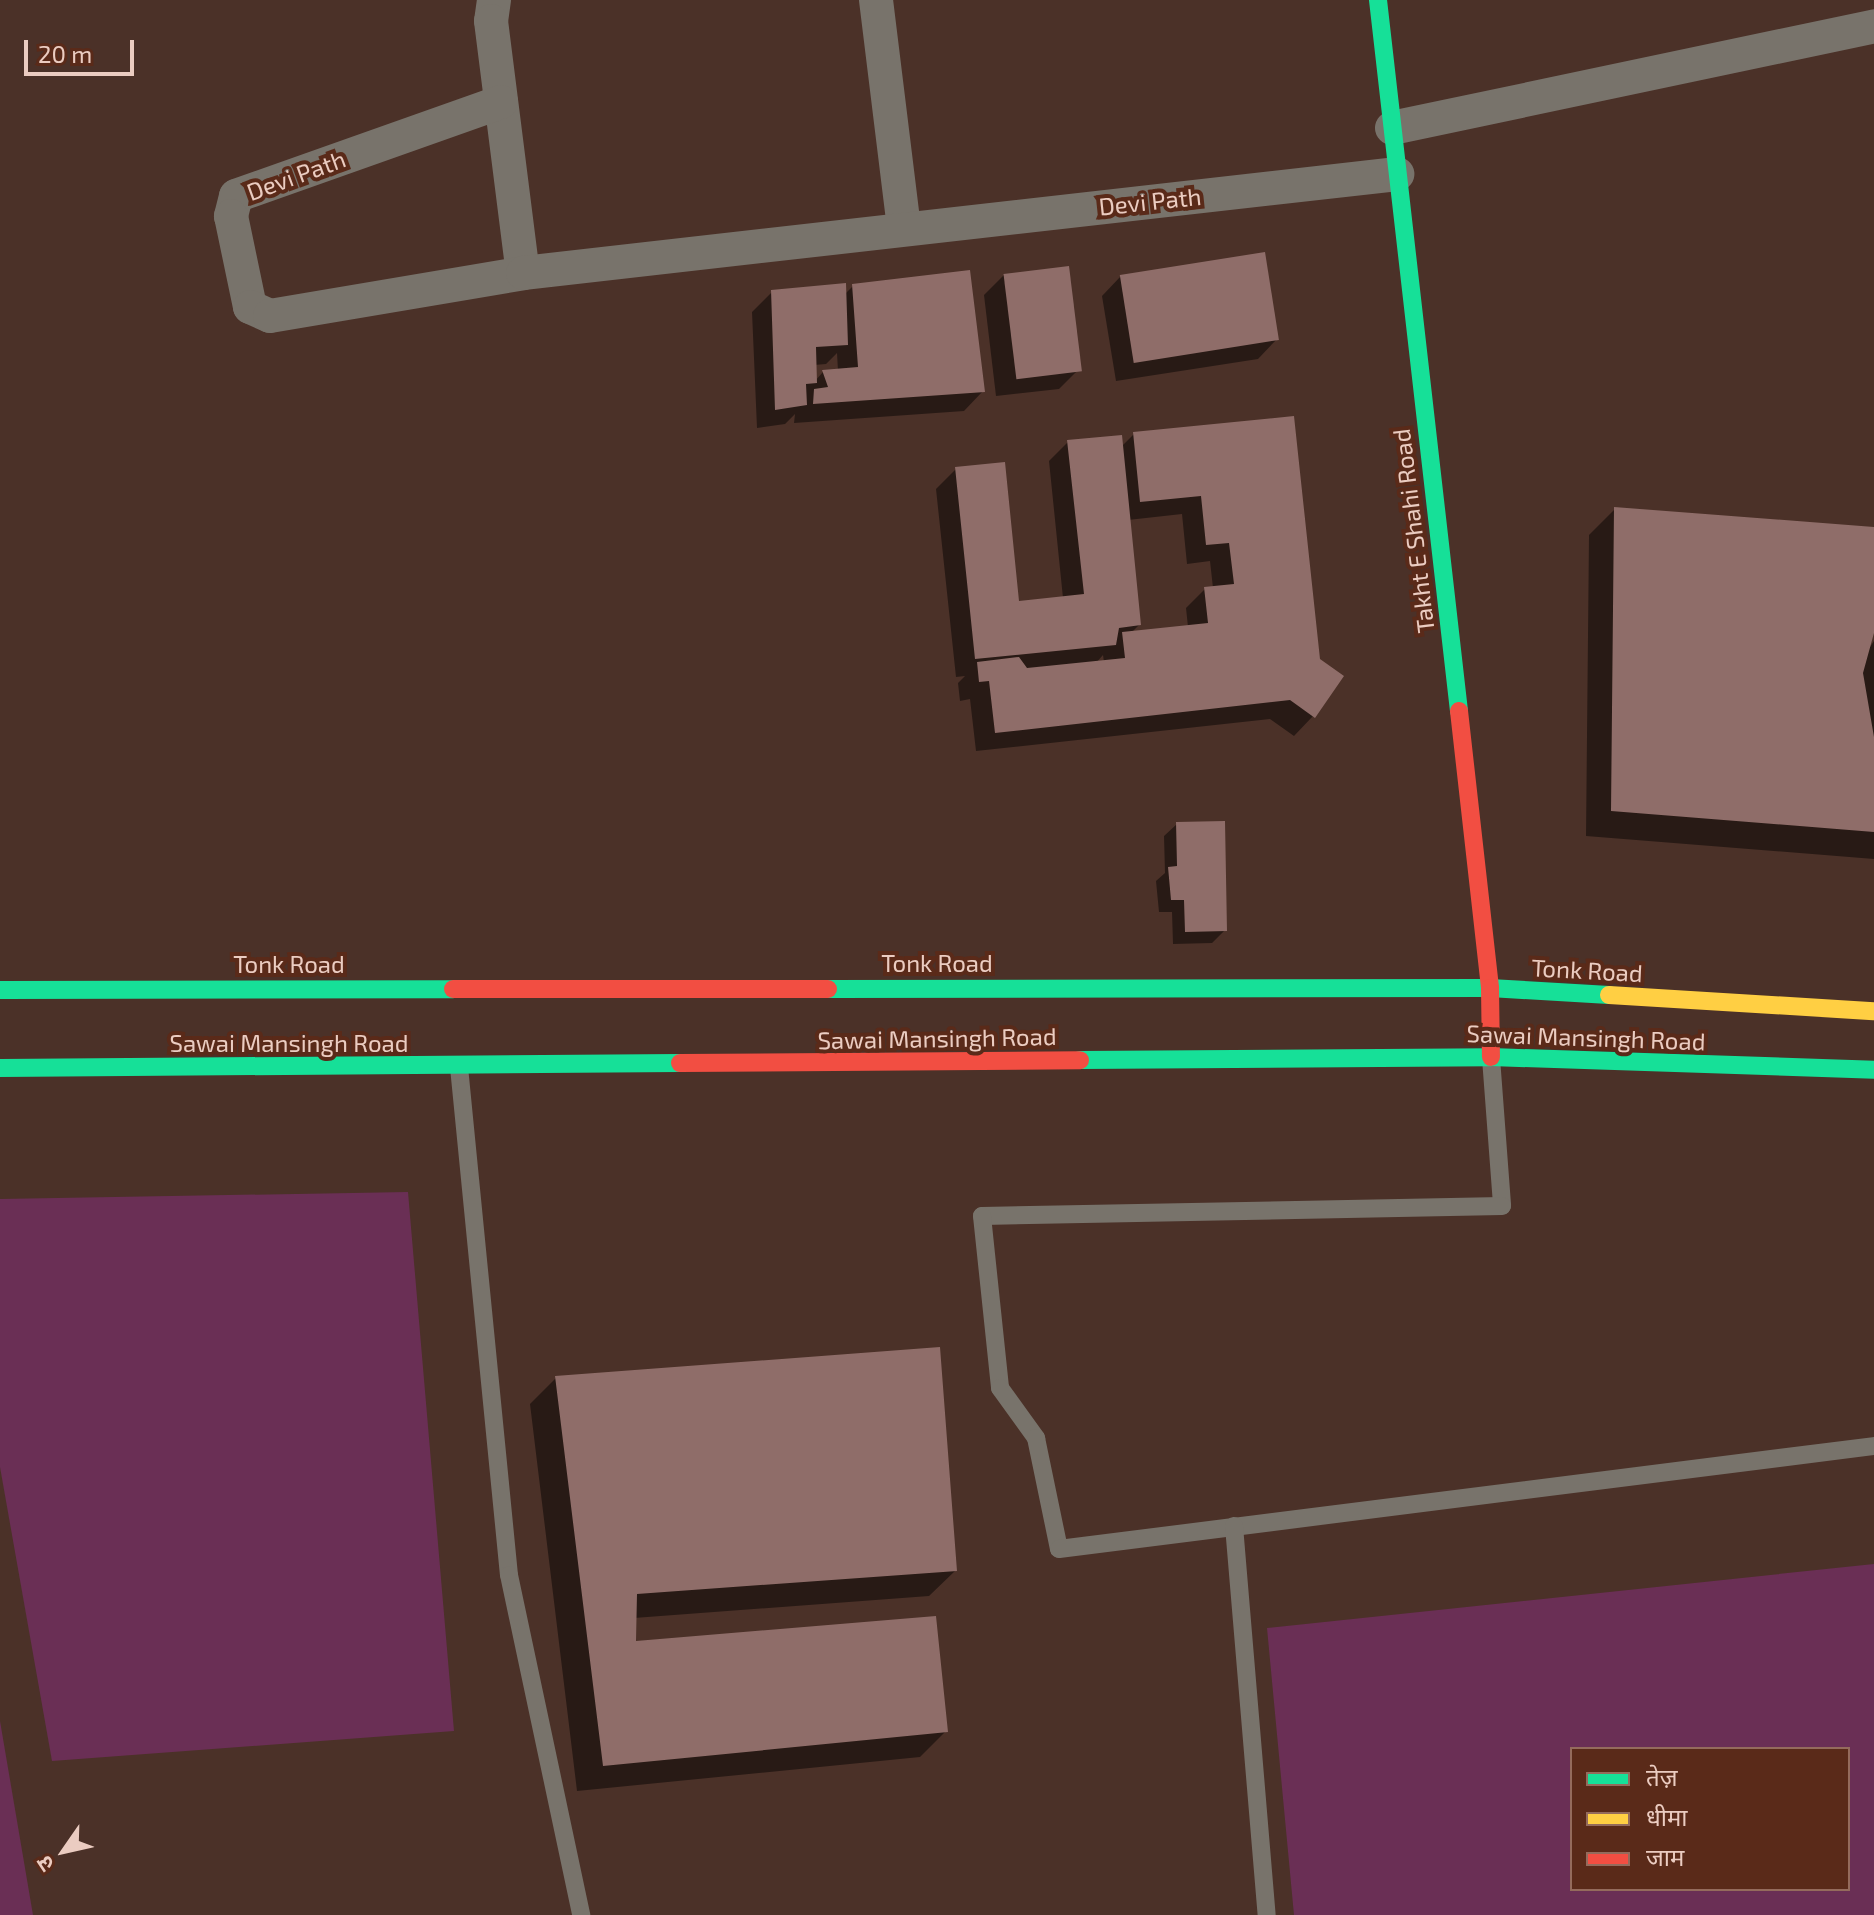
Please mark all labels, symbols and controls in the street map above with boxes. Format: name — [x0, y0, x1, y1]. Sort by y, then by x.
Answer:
scale bar — [28, 24, 138, 74]
text: 20 m — [38, 39, 92, 68]
street label: Devi Path — [243, 144, 349, 206]
street label: Devi Path — [1097, 181, 1203, 221]
street label: Takht E Shahi Road — [1386, 427, 1440, 635]
street label: Tonk Road — [881, 949, 993, 977]
street label: Tonk Road — [233, 950, 345, 978]
street label: Tonk Road — [1530, 953, 1644, 987]
street label: Sawai Mansingh Road — [1466, 1018, 1706, 1056]
street label: Sawai Mansingh Road — [817, 1022, 1057, 1054]
street label: Sawai Mansingh Road — [169, 1029, 409, 1057]
legend — [1570, 1747, 1850, 1891]
text: तेज़ — [1646, 1762, 1678, 1791]
text: धीमा — [1646, 1802, 1688, 1831]
north arrow — [24, 1811, 104, 1891]
text: जाम — [1646, 1842, 1684, 1871]
text: उ — [30, 1852, 58, 1877]

